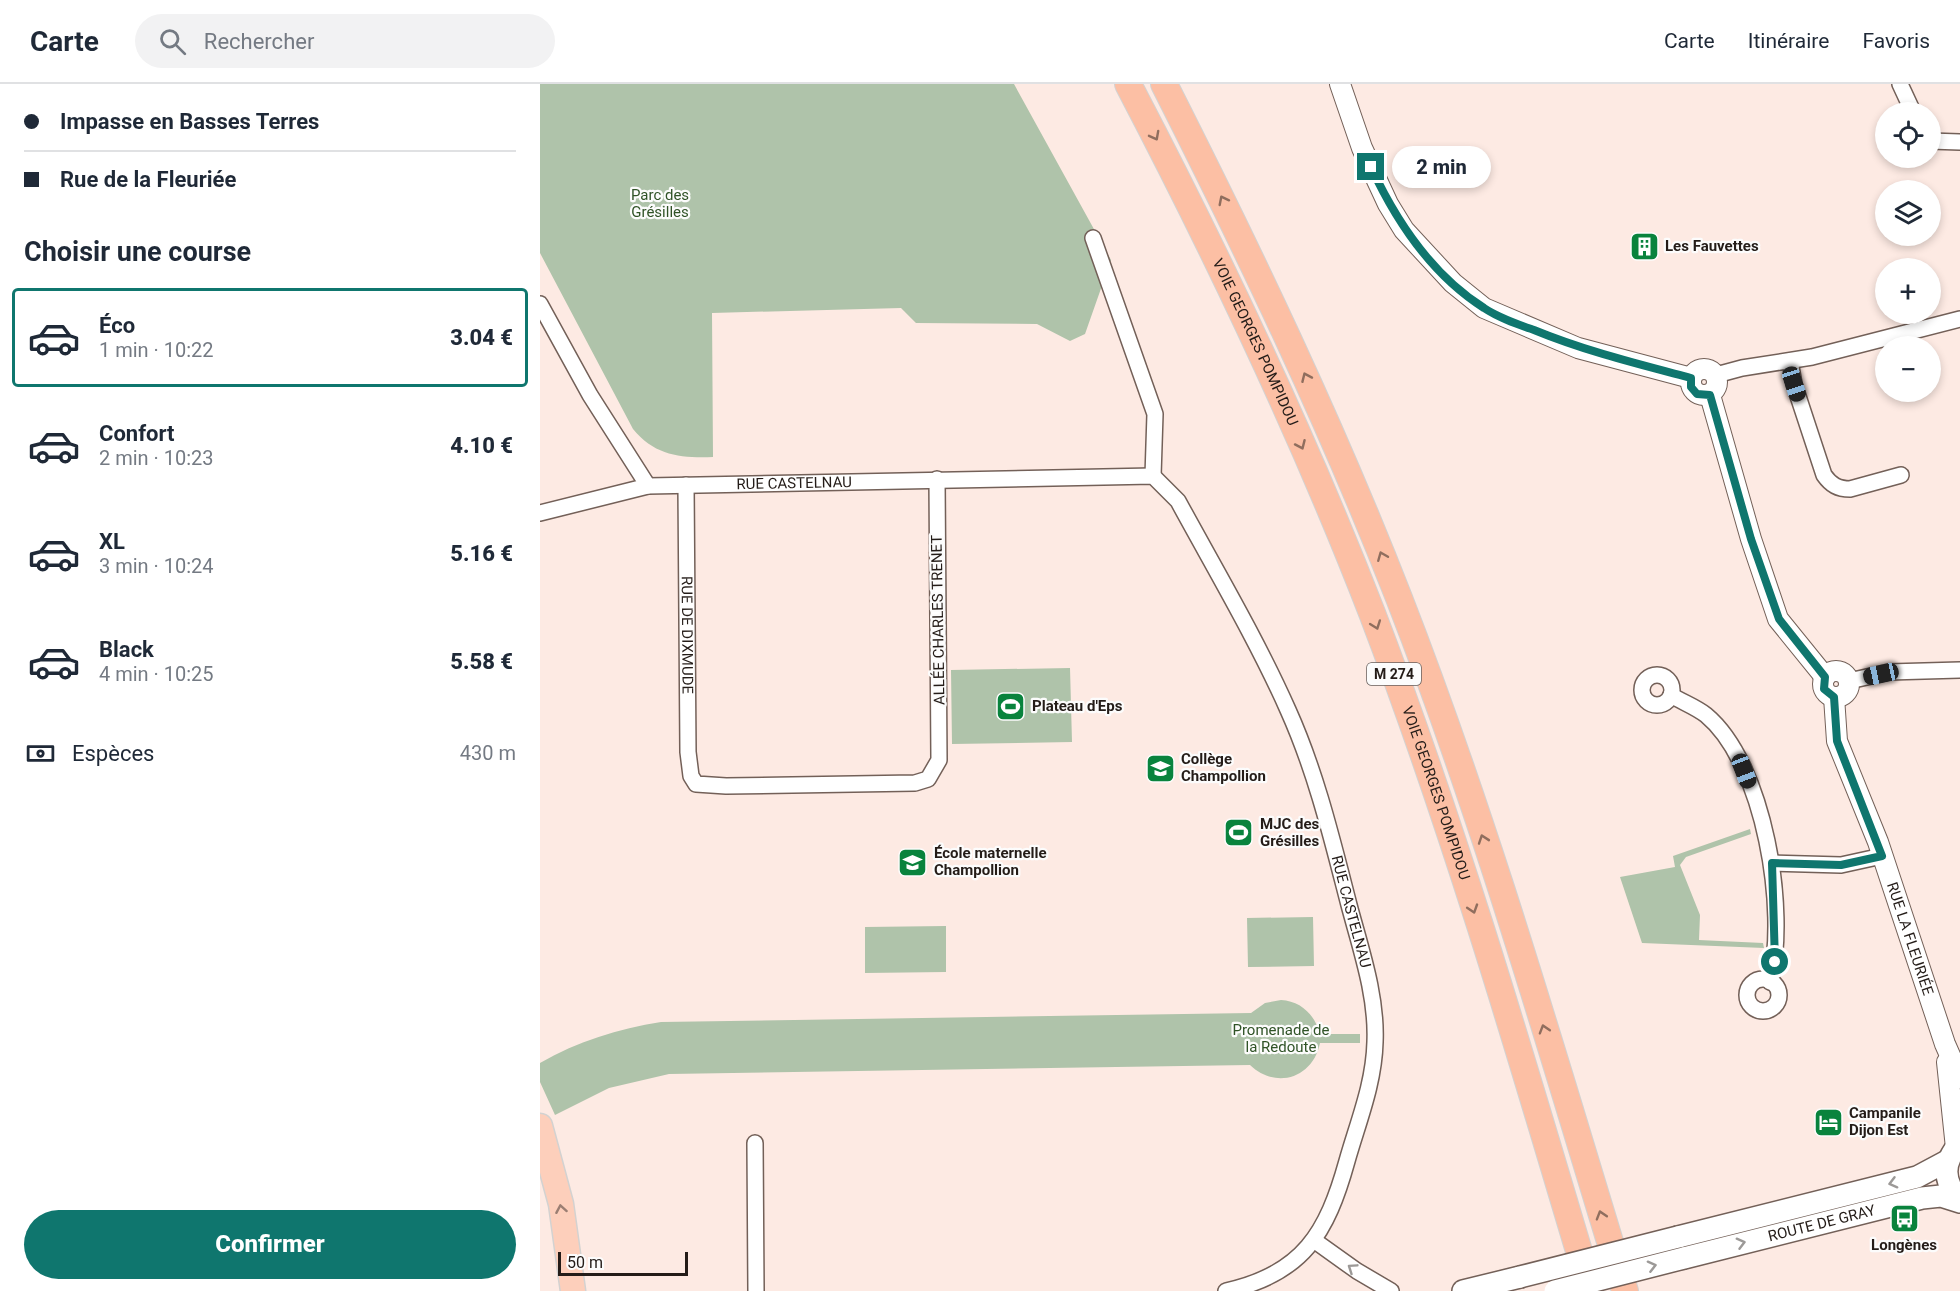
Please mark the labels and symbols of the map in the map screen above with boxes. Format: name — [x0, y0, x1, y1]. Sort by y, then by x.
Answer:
one-way arrow — [1148, 130, 1159, 140]
callout: 2 min — [1392, 146, 1491, 188]
route end — [1357, 153, 1384, 180]
park label: Parc des Grésilles — [631, 186, 689, 221]
one-way arrow — [1219, 196, 1230, 207]
building icon: Les Fauvettes — [1628, 230, 1660, 262]
place label: Les Fauvettes — [1665, 237, 1759, 255]
street label: VOIE GEORGES POMPIDOU — [1209, 256, 1302, 429]
car — [1780, 364, 1808, 404]
one-way arrow — [1301, 372, 1313, 383]
one-way arrow — [1294, 438, 1306, 449]
street label: RUE CASTELNAU — [736, 473, 852, 493]
street label: ALLÉE CHARLES TRENET — [928, 535, 948, 705]
one-way arrow — [1377, 551, 1389, 562]
street label: RUE DE DIXMUDE — [678, 576, 697, 695]
one-way arrow — [1369, 619, 1381, 630]
car — [1862, 661, 1900, 687]
road number: M 274 — [1367, 663, 1421, 685]
sports icon: Plateau d'Eps — [995, 690, 1027, 722]
place label: Plateau d'Eps — [1032, 697, 1123, 715]
street label: VOIE GEORGES POMPIDOU — [1398, 704, 1474, 882]
place label: Collège Champollion — [1181, 750, 1266, 785]
car — [1729, 751, 1759, 791]
school or university icon: Collège Champollion — [1144, 752, 1176, 784]
place label: MJC des Grésilles — [1260, 815, 1320, 850]
sports icon: MJC des Grésilles — [1223, 817, 1255, 849]
one-way arrow — [1478, 834, 1491, 844]
place label: École maternelle Champollion — [934, 844, 1047, 879]
school or university icon: École maternelle Champollion — [897, 846, 929, 878]
street label: RUE CASTELNAU — [1328, 854, 1375, 970]
street label: RUE LA FLEURIÉE — [1883, 880, 1937, 998]
one-way arrow — [1466, 903, 1478, 914]
route start — [1761, 948, 1788, 975]
park label: Promenade de la Redoute — [1232, 1021, 1330, 1056]
one-way arrow — [1539, 1024, 1551, 1035]
place label: Campanile Dijon Est — [1849, 1104, 1921, 1139]
hotel icon: Campanile Dijon Est — [1812, 1106, 1844, 1138]
one-way arrow — [1889, 1175, 1899, 1188]
street label: ROUTE DE GRAY — [1766, 1201, 1877, 1245]
bus stop icon: Longènes — [1888, 1202, 1920, 1234]
one-way arrow — [556, 1204, 568, 1213]
one-way arrow — [1596, 1210, 1609, 1221]
place label: Longènes — [1871, 1236, 1937, 1254]
one-way arrow — [1736, 1238, 1746, 1251]
scale bar — [558, 1249, 688, 1276]
one-way arrow — [1647, 1261, 1657, 1274]
one-way arrow — [1348, 1263, 1358, 1275]

